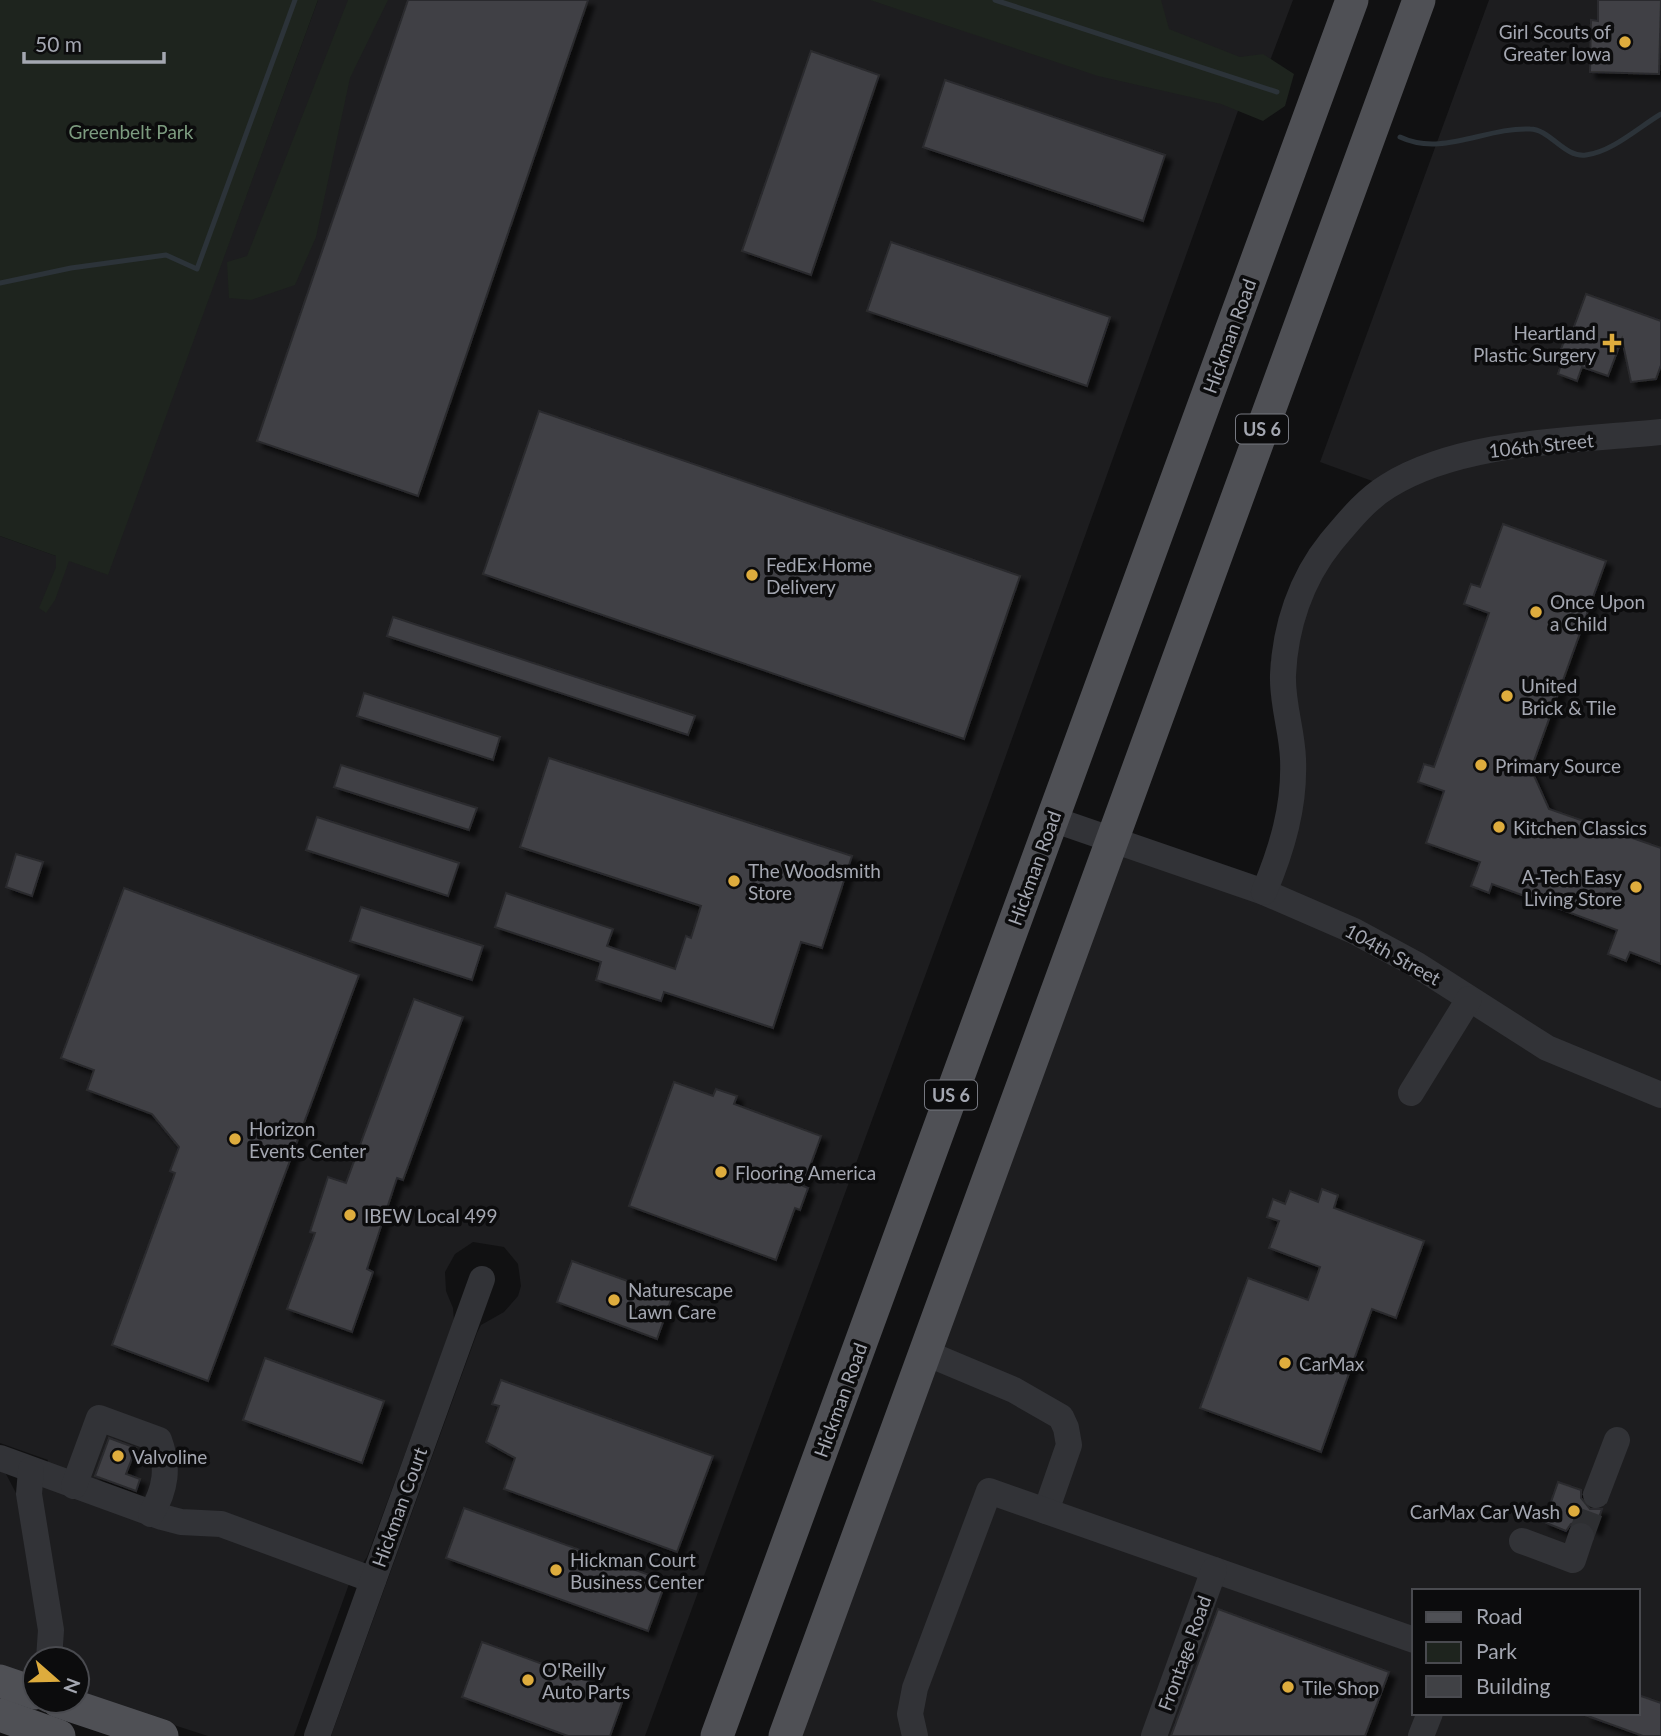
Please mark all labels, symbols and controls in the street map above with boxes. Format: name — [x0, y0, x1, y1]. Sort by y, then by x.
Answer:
place label: Girl Scouts of Greater Iowa — [1499, 20, 1611, 65]
scale bar — [24, 21, 164, 65]
text: 50 m — [35, 31, 82, 56]
marker: Girl Scouts of Greater Iowa — [1617, 34, 1633, 50]
park label: Greenbelt Park — [69, 120, 194, 143]
street label: Hickman Road — [1198, 276, 1260, 396]
place label: Heartland Plastic Surgery — [1473, 321, 1596, 366]
marker: Heartland Plastic Surgery — [1602, 333, 1622, 353]
road number: US 6 — [1236, 414, 1288, 444]
street label: 106th Street — [1487, 428, 1595, 462]
place label: FedEx Home Delivery — [766, 553, 872, 598]
marker: FedEx Home Delivery — [744, 567, 760, 583]
place label: Once Upon a Child — [1550, 590, 1645, 635]
marker: Once Upon a Child — [1528, 604, 1544, 620]
place label: United Brick & Tile — [1521, 674, 1616, 719]
marker: United Brick & Tile — [1499, 688, 1515, 704]
place label: Primary Source — [1495, 754, 1621, 777]
marker: Primary Source — [1473, 757, 1489, 773]
street label: Hickman Road — [1003, 808, 1065, 928]
place label: Kitchen Classics — [1513, 816, 1647, 839]
marker: Kitchen Classics — [1491, 819, 1507, 835]
place label: The Woodsmith Store — [748, 859, 881, 904]
place label: A-Tech Easy Living Store — [1522, 865, 1622, 910]
marker: The Woodsmith Store — [726, 873, 742, 889]
marker: A-Tech Easy Living Store — [1628, 879, 1644, 895]
street label: 104th Street — [1341, 918, 1445, 990]
road number: US 6 — [925, 1080, 977, 1110]
place label: Horizon Events Center — [249, 1117, 366, 1162]
marker: Horizon Events Center — [227, 1131, 243, 1147]
place label: Flooring America — [735, 1161, 876, 1184]
marker: Flooring America — [713, 1164, 729, 1180]
place label: IBEW Local 499 — [364, 1204, 498, 1227]
marker: IBEW Local 499 — [342, 1207, 358, 1223]
place label: Naturescape Lawn Care — [628, 1278, 733, 1323]
marker: Naturescape Lawn Care — [606, 1292, 622, 1308]
street label: Hickman Road — [809, 1340, 871, 1460]
place label: CarMax — [1299, 1352, 1365, 1375]
marker: CarMax — [1277, 1355, 1293, 1371]
street label: Hickman Court — [367, 1444, 431, 1570]
place label: Valvoline — [132, 1445, 207, 1468]
marker: Valvoline — [110, 1448, 126, 1464]
place label: CarMax Car Wash — [1410, 1500, 1560, 1523]
marker: CarMax Car Wash — [1566, 1503, 1582, 1519]
place label: Hickman Court Business Center — [570, 1548, 704, 1593]
marker: Hickman Court Business Center — [548, 1562, 564, 1578]
legend — [1412, 1589, 1640, 1715]
street label: Frontage Road — [1153, 1592, 1215, 1714]
text: Road — [1476, 1603, 1523, 1628]
text: Park — [1476, 1638, 1517, 1663]
north arrow — [21, 1645, 91, 1715]
place label: O'Reilly Auto Parts — [542, 1658, 630, 1703]
marker: O'Reilly Auto Parts — [520, 1672, 536, 1688]
text: Building — [1476, 1673, 1551, 1698]
text: N — [59, 1675, 86, 1697]
place label: Tile Shop — [1302, 1676, 1379, 1699]
marker: Tile Shop — [1280, 1679, 1296, 1695]

